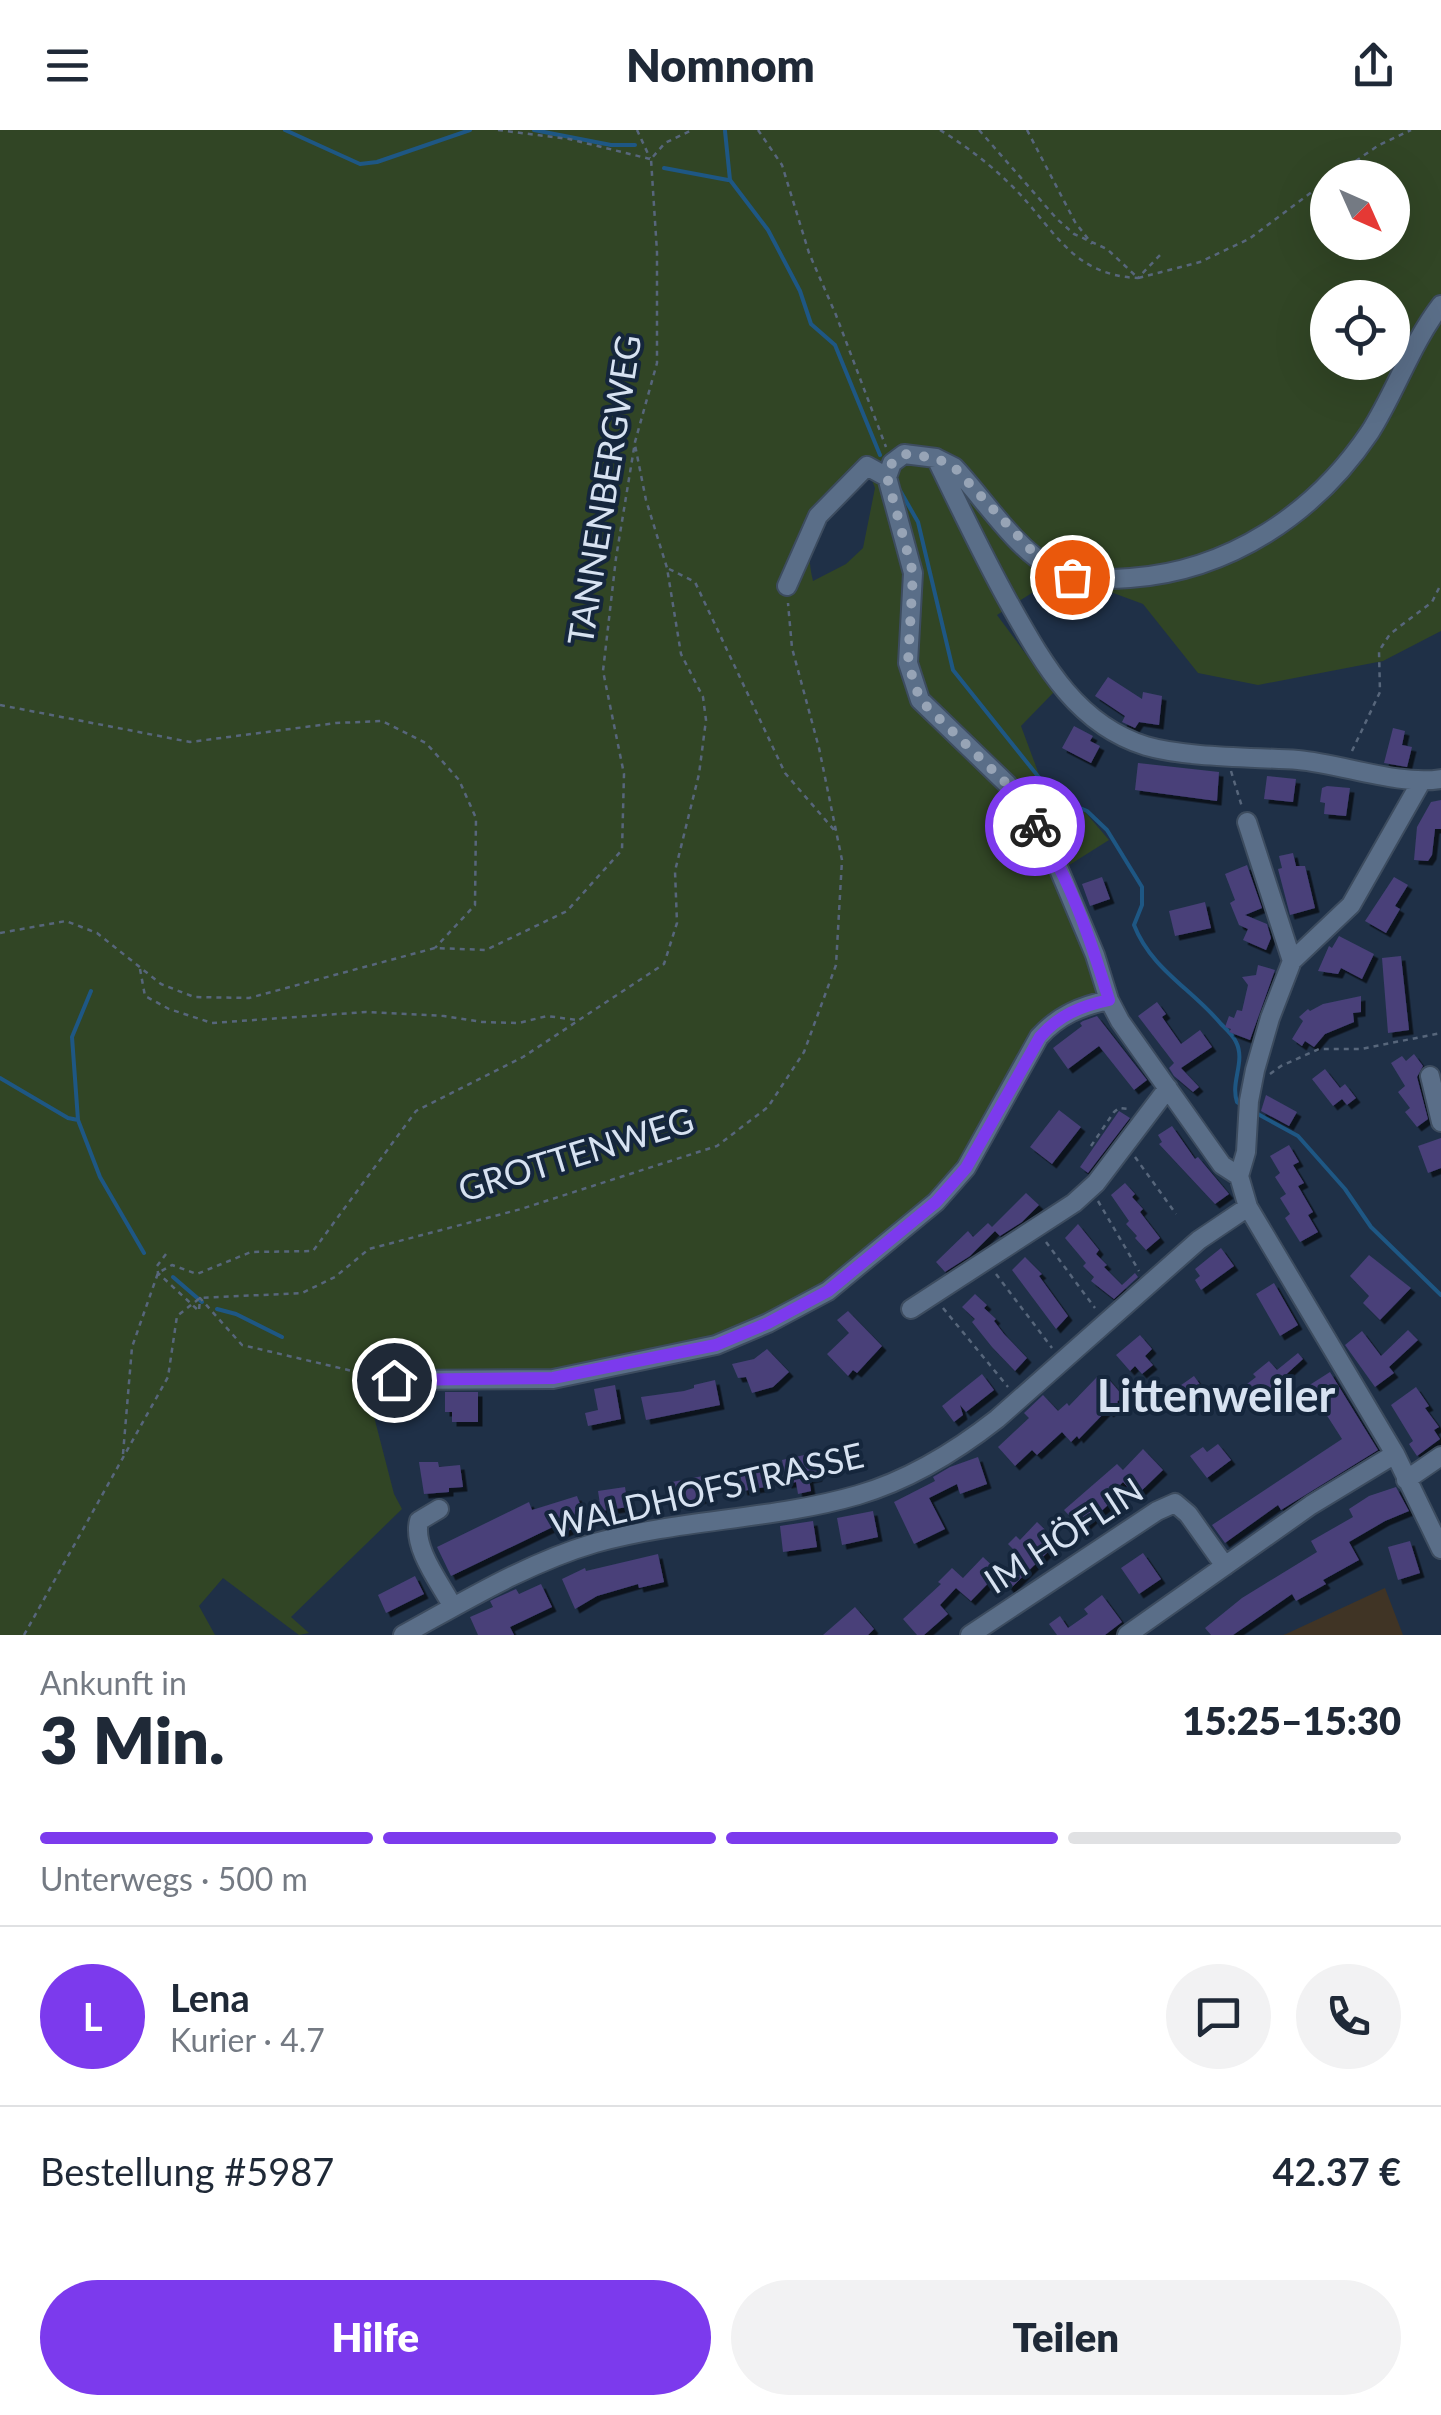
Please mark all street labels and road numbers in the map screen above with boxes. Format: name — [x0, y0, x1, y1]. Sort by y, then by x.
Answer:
street label: TANNENBERGWEG — [558, 331, 648, 648]
street label: GROTTENWEG — [453, 1097, 698, 1209]
street label: WALDHOFSTRASSE — [546, 1433, 867, 1546]
street label: IM HÖFLIN — [976, 1468, 1150, 1601]

